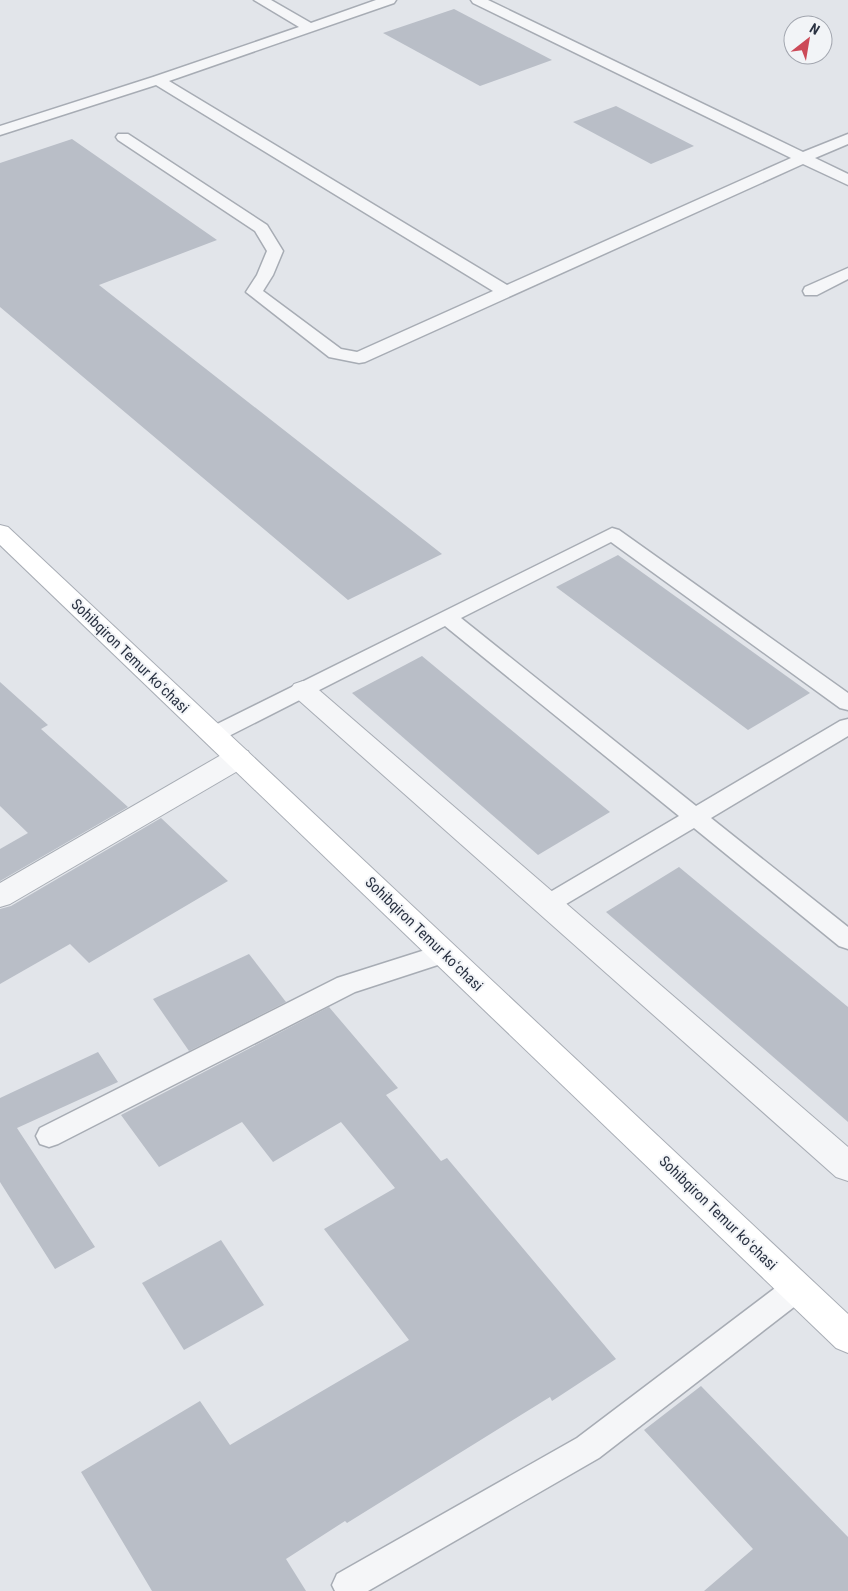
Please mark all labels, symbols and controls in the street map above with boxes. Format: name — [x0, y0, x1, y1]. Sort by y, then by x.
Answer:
north arrow — [783, 15, 833, 65]
text: N — [807, 20, 822, 38]
street label: Sohibqiron Temur koʻchasi — [67, 595, 193, 717]
street label: Sohibqiron Temur koʻchasi — [361, 873, 487, 995]
street label: Sohibqiron Temur koʻchasi — [655, 1152, 781, 1274]

